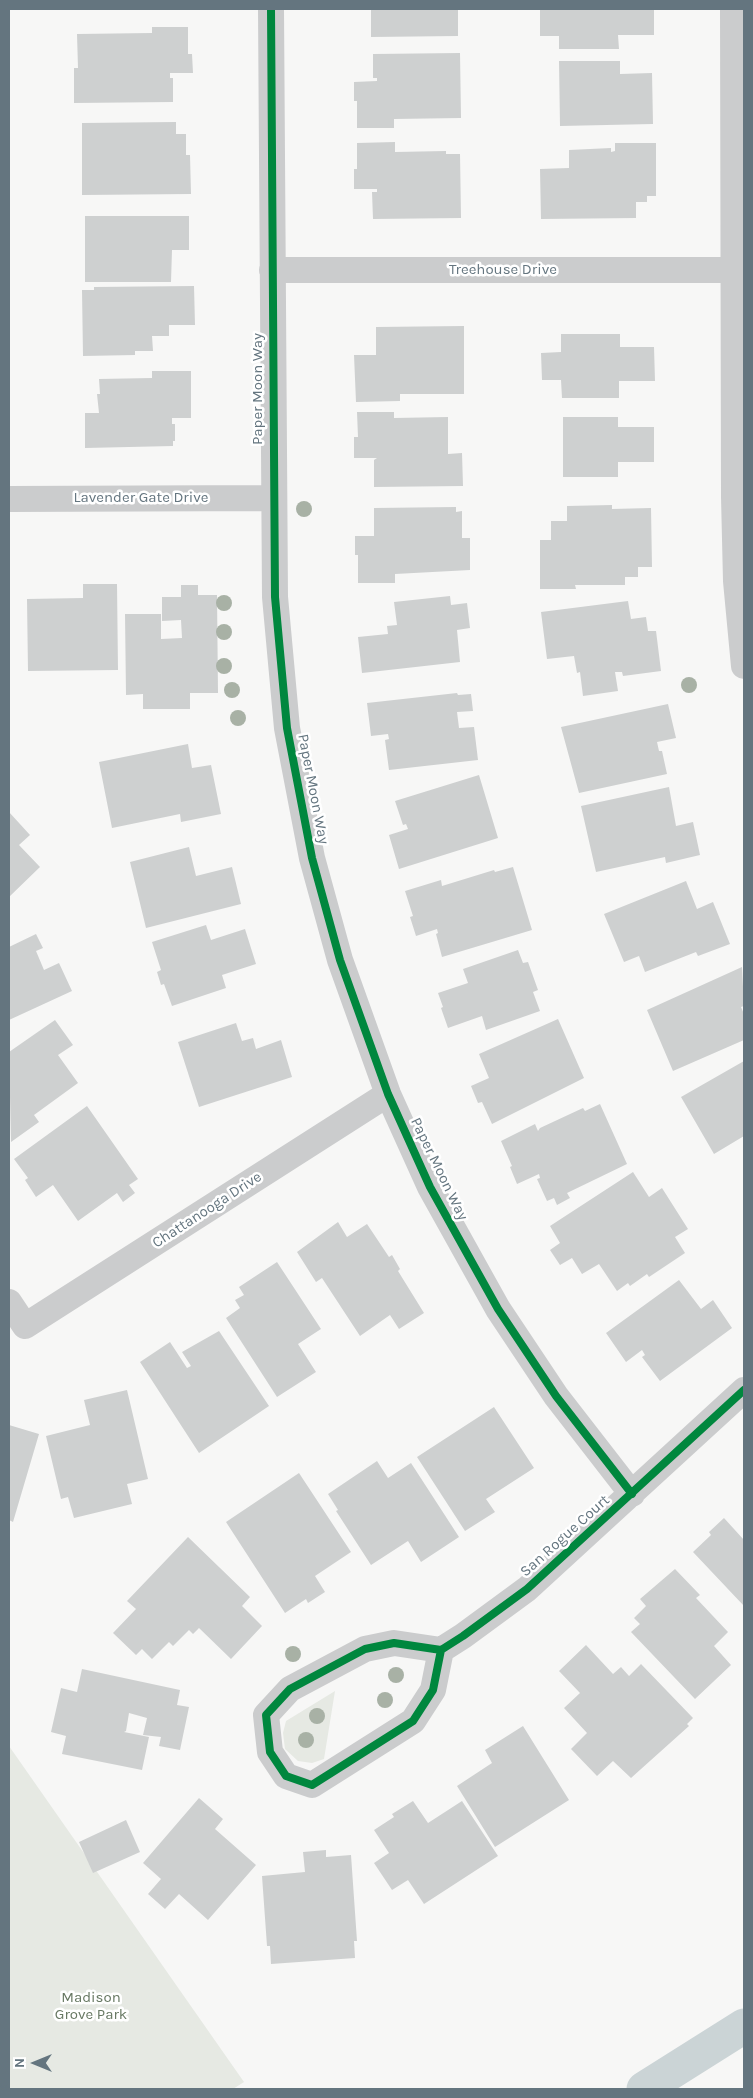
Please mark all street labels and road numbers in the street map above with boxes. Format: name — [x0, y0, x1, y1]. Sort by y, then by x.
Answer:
street label: Treehouse Drive — [449, 261, 557, 279]
street label: Paper Moon Way — [249, 333, 267, 445]
street label: Lavender Gate Drive — [74, 489, 208, 507]
street label: Paper Moon Way — [293, 732, 333, 846]
street label: Paper Moon Way — [406, 1115, 472, 1223]
street label: Chattanooga Drive — [149, 1168, 265, 1252]
street label: San Rogue Court — [517, 1491, 613, 1581]

